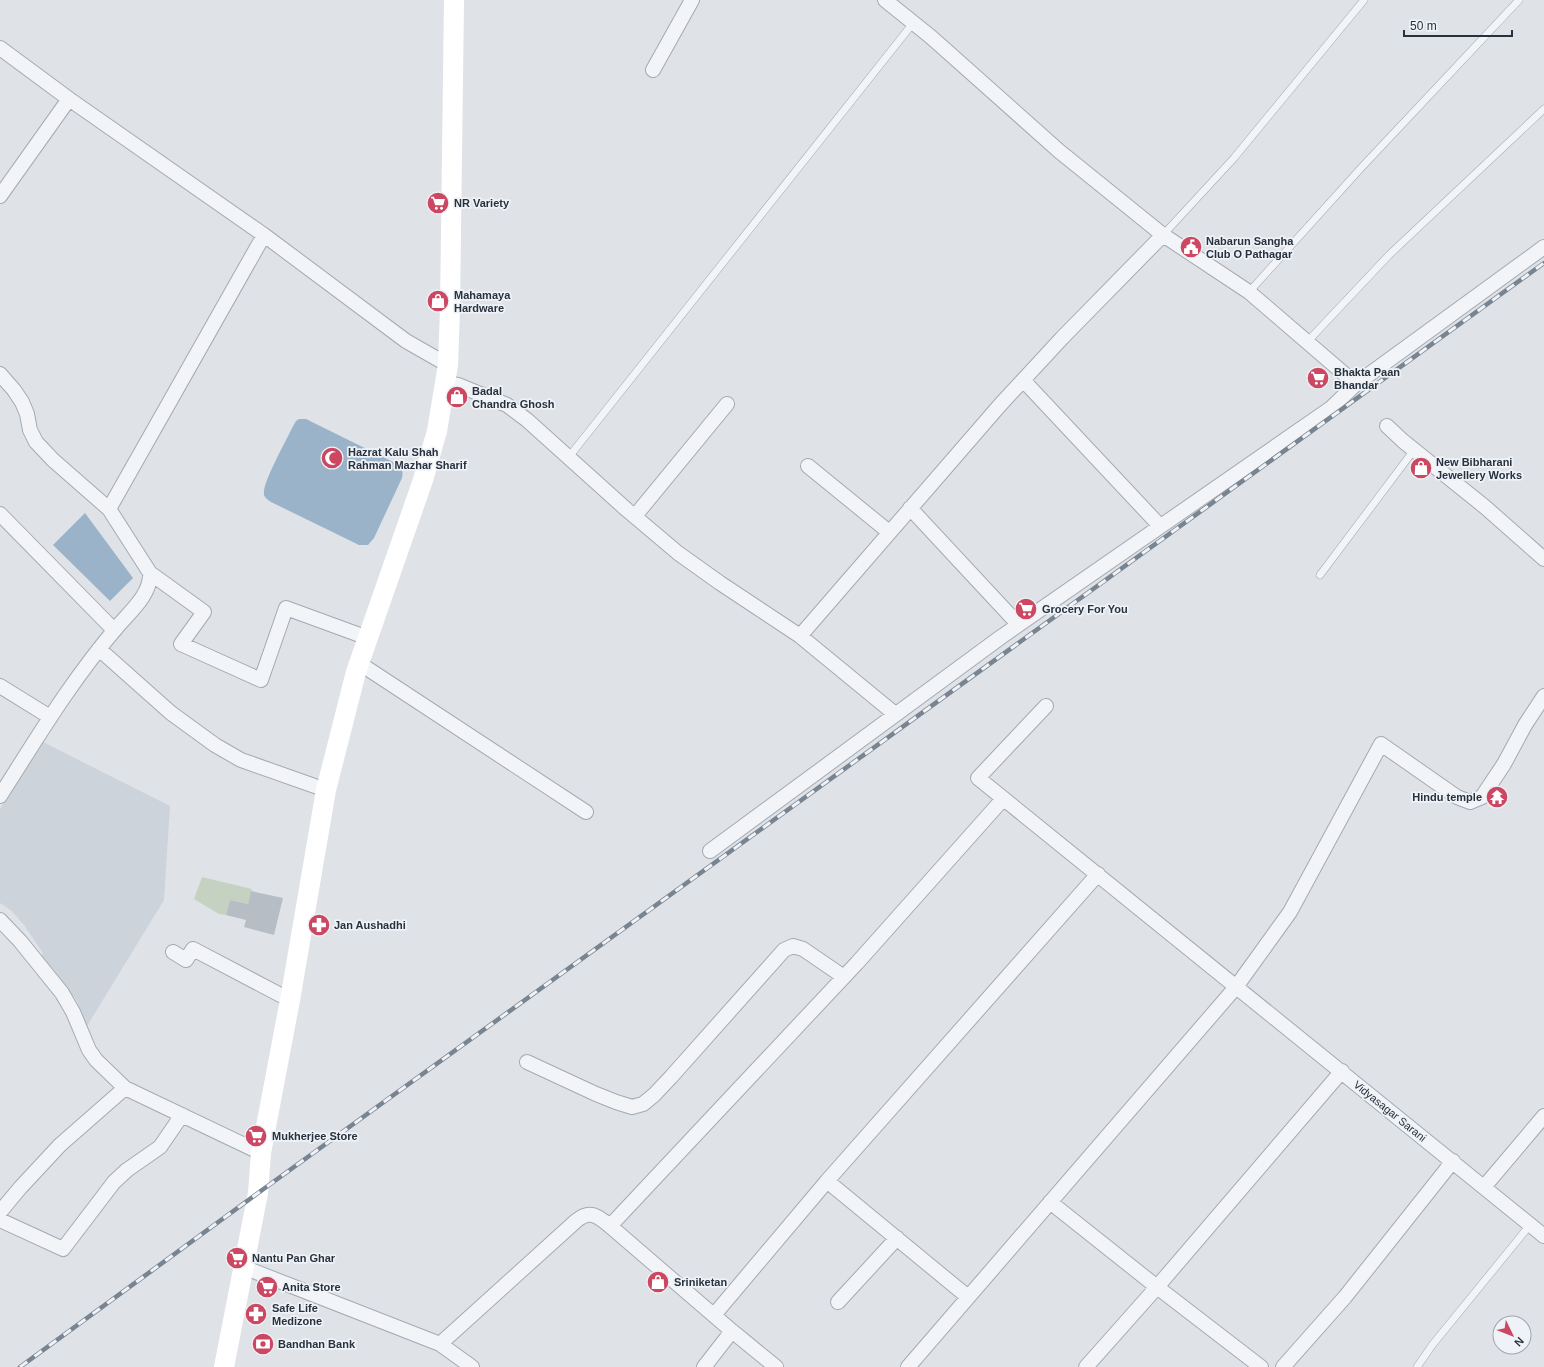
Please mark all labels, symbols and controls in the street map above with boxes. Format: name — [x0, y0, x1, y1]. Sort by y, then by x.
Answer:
scale bar — [1404, 12, 1512, 38]
text: 50 m — [1410, 19, 1437, 33]
supermarket icon: NR Variety — [425, 190, 451, 216]
place label: NR Variety — [454, 197, 510, 209]
public building icon: Nabarun Sangha Club O Pathagar — [1178, 234, 1204, 260]
place label: Nabarun Sangha Club O Pathagar — [1206, 235, 1294, 260]
shop icon: Mahamaya Hardware — [425, 288, 451, 314]
place label: Mahamaya Hardware — [454, 289, 511, 314]
supermarket icon: Bhakta Paan Bhandar — [1305, 365, 1331, 391]
place label: Bhakta Paan Bhandar — [1334, 366, 1400, 391]
shop icon: Badal Chandra Ghosh — [444, 384, 470, 410]
place label: Badal Chandra Ghosh — [472, 385, 555, 410]
mosque icon: Hazrat Kalu Shah Rahman Mazhar Sharif — [319, 445, 345, 471]
place label: Hazrat Kalu Shah Rahman Mazhar Sharif — [348, 446, 467, 471]
shop icon: New Bibharani Jewellery Works — [1408, 455, 1434, 481]
place label: New Bibharani Jewellery Works — [1436, 456, 1522, 481]
supermarket icon: Grocery For You — [1013, 596, 1039, 622]
place label: Grocery For You — [1042, 603, 1128, 615]
temple icon: Hindu temple — [1484, 784, 1510, 810]
place label: Hindu temple — [1412, 791, 1482, 803]
pharmacy icon: Jan Aushadhi — [306, 912, 332, 938]
place label: Jan Aushadhi — [334, 919, 406, 931]
street label: Vidyasagar Sarani — [1351, 1078, 1429, 1144]
supermarket icon: Mukherjee Store — [243, 1123, 269, 1149]
place label: Mukherjee Store — [272, 1130, 358, 1142]
supermarket icon: Nantu Pan Ghar — [224, 1245, 250, 1271]
place label: Nantu Pan Ghar — [252, 1252, 336, 1264]
shop icon: Sriniketan — [645, 1269, 671, 1295]
supermarket icon: Anita Store — [254, 1274, 280, 1300]
place label: Sriniketan — [674, 1276, 727, 1288]
place label: Anita Store — [282, 1281, 341, 1293]
pharmacy icon: Safe Life Medizone — [243, 1301, 269, 1327]
place label: Safe Life Medizone — [272, 1302, 322, 1327]
north arrow — [1492, 1315, 1532, 1355]
bank icon: Bandhan Bank — [250, 1331, 276, 1357]
text: N — [1512, 1335, 1526, 1349]
place label: Bandhan Bank — [278, 1338, 356, 1350]

